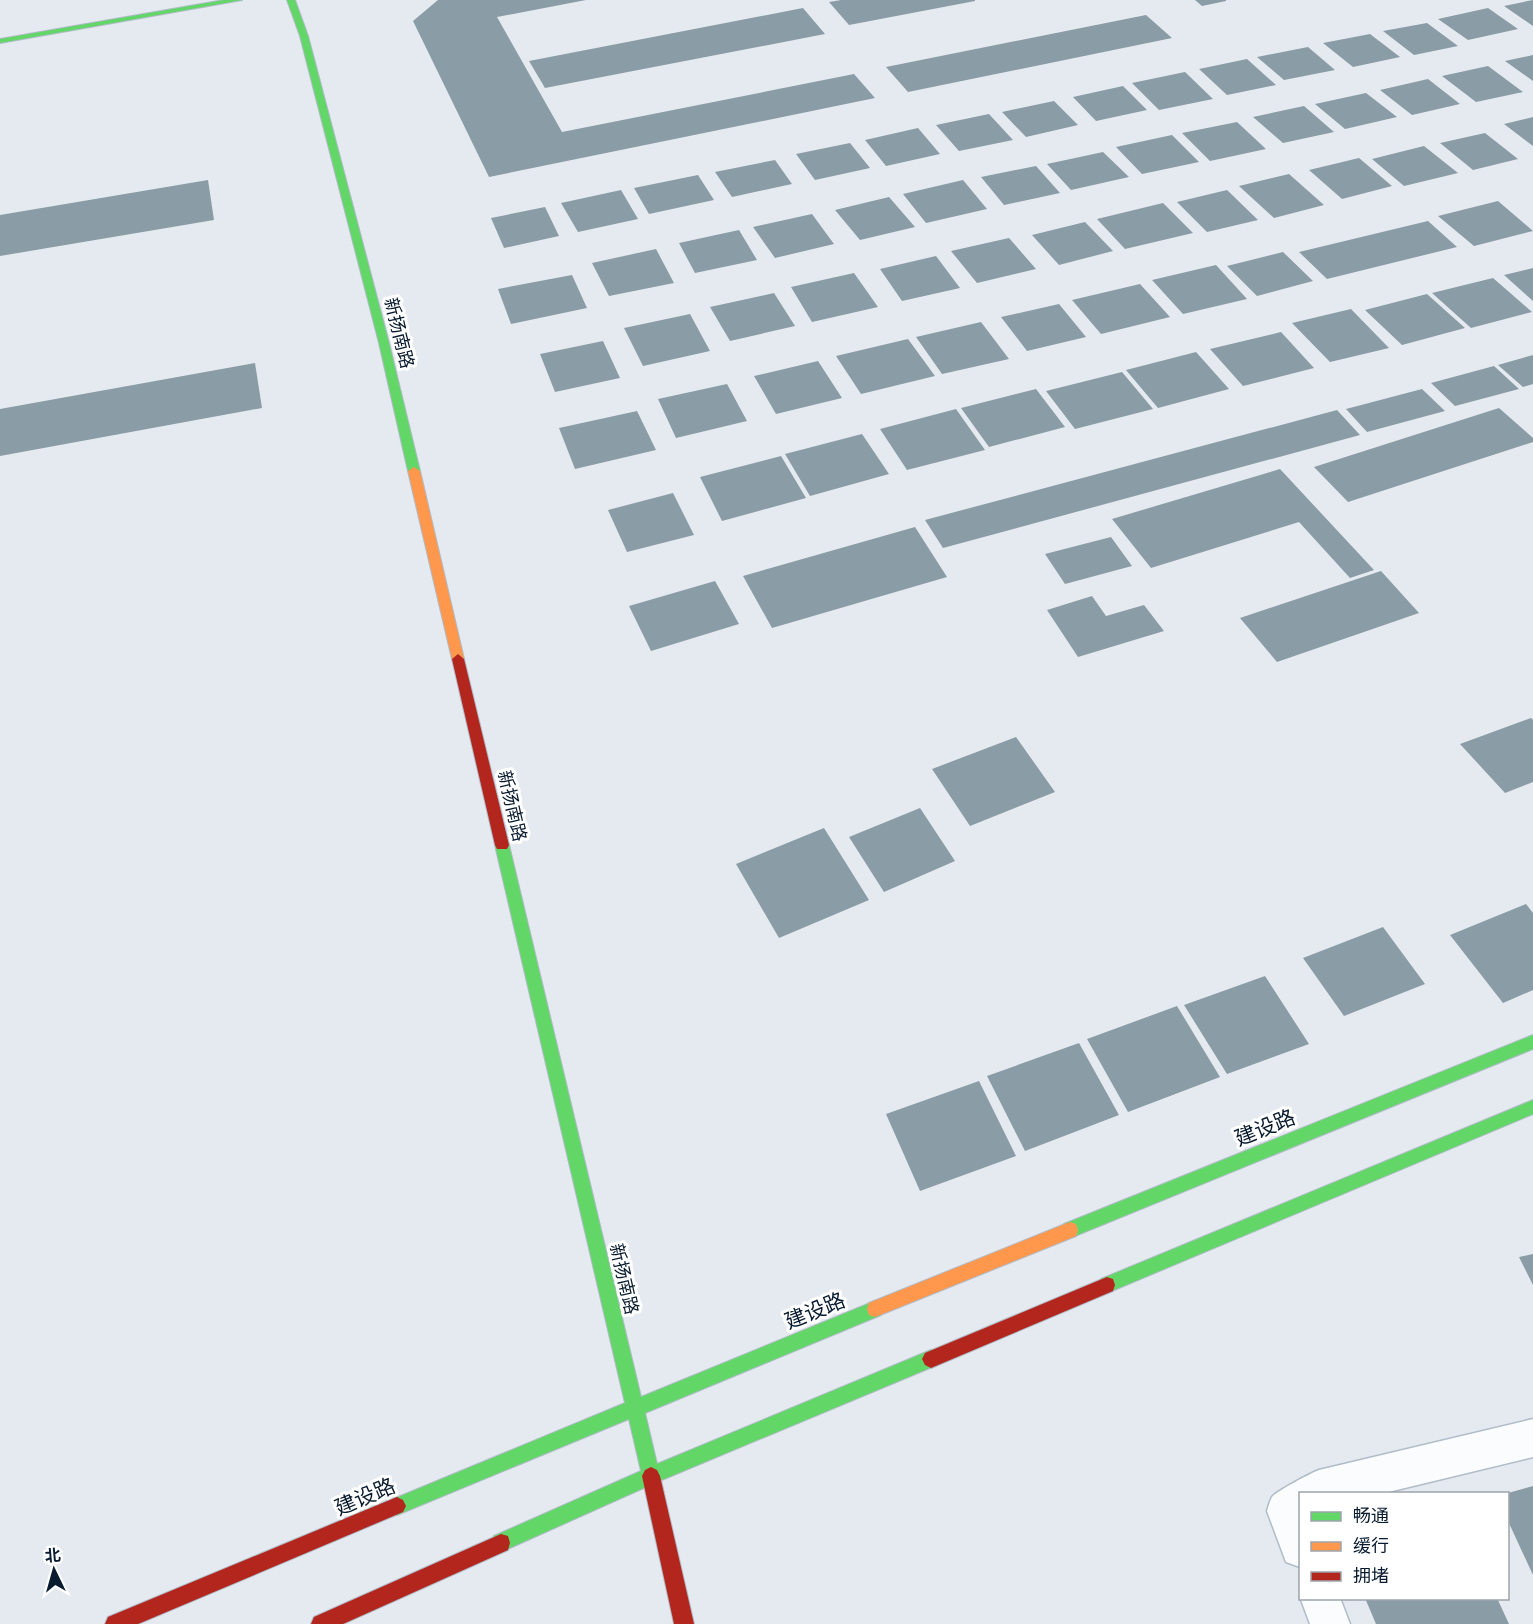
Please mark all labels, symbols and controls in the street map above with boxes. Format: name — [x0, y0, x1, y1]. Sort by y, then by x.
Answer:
street label: 新扬南路 — [378, 295, 420, 371]
street label: 新扬南路 — [491, 768, 533, 844]
street label: 建设路 — [1230, 1102, 1300, 1154]
street label: 新扬南路 — [603, 1241, 645, 1317]
street label: 建设路 — [780, 1285, 850, 1337]
street label: 建设路 — [330, 1471, 400, 1523]
legend — [1299, 1492, 1509, 1600]
text: 畅通 — [1353, 1503, 1389, 1529]
text: 缓行 — [1353, 1533, 1389, 1559]
north arrow — [24, 1540, 84, 1600]
text: 北 — [44, 1543, 62, 1568]
text: 拥堵 — [1353, 1563, 1389, 1589]

